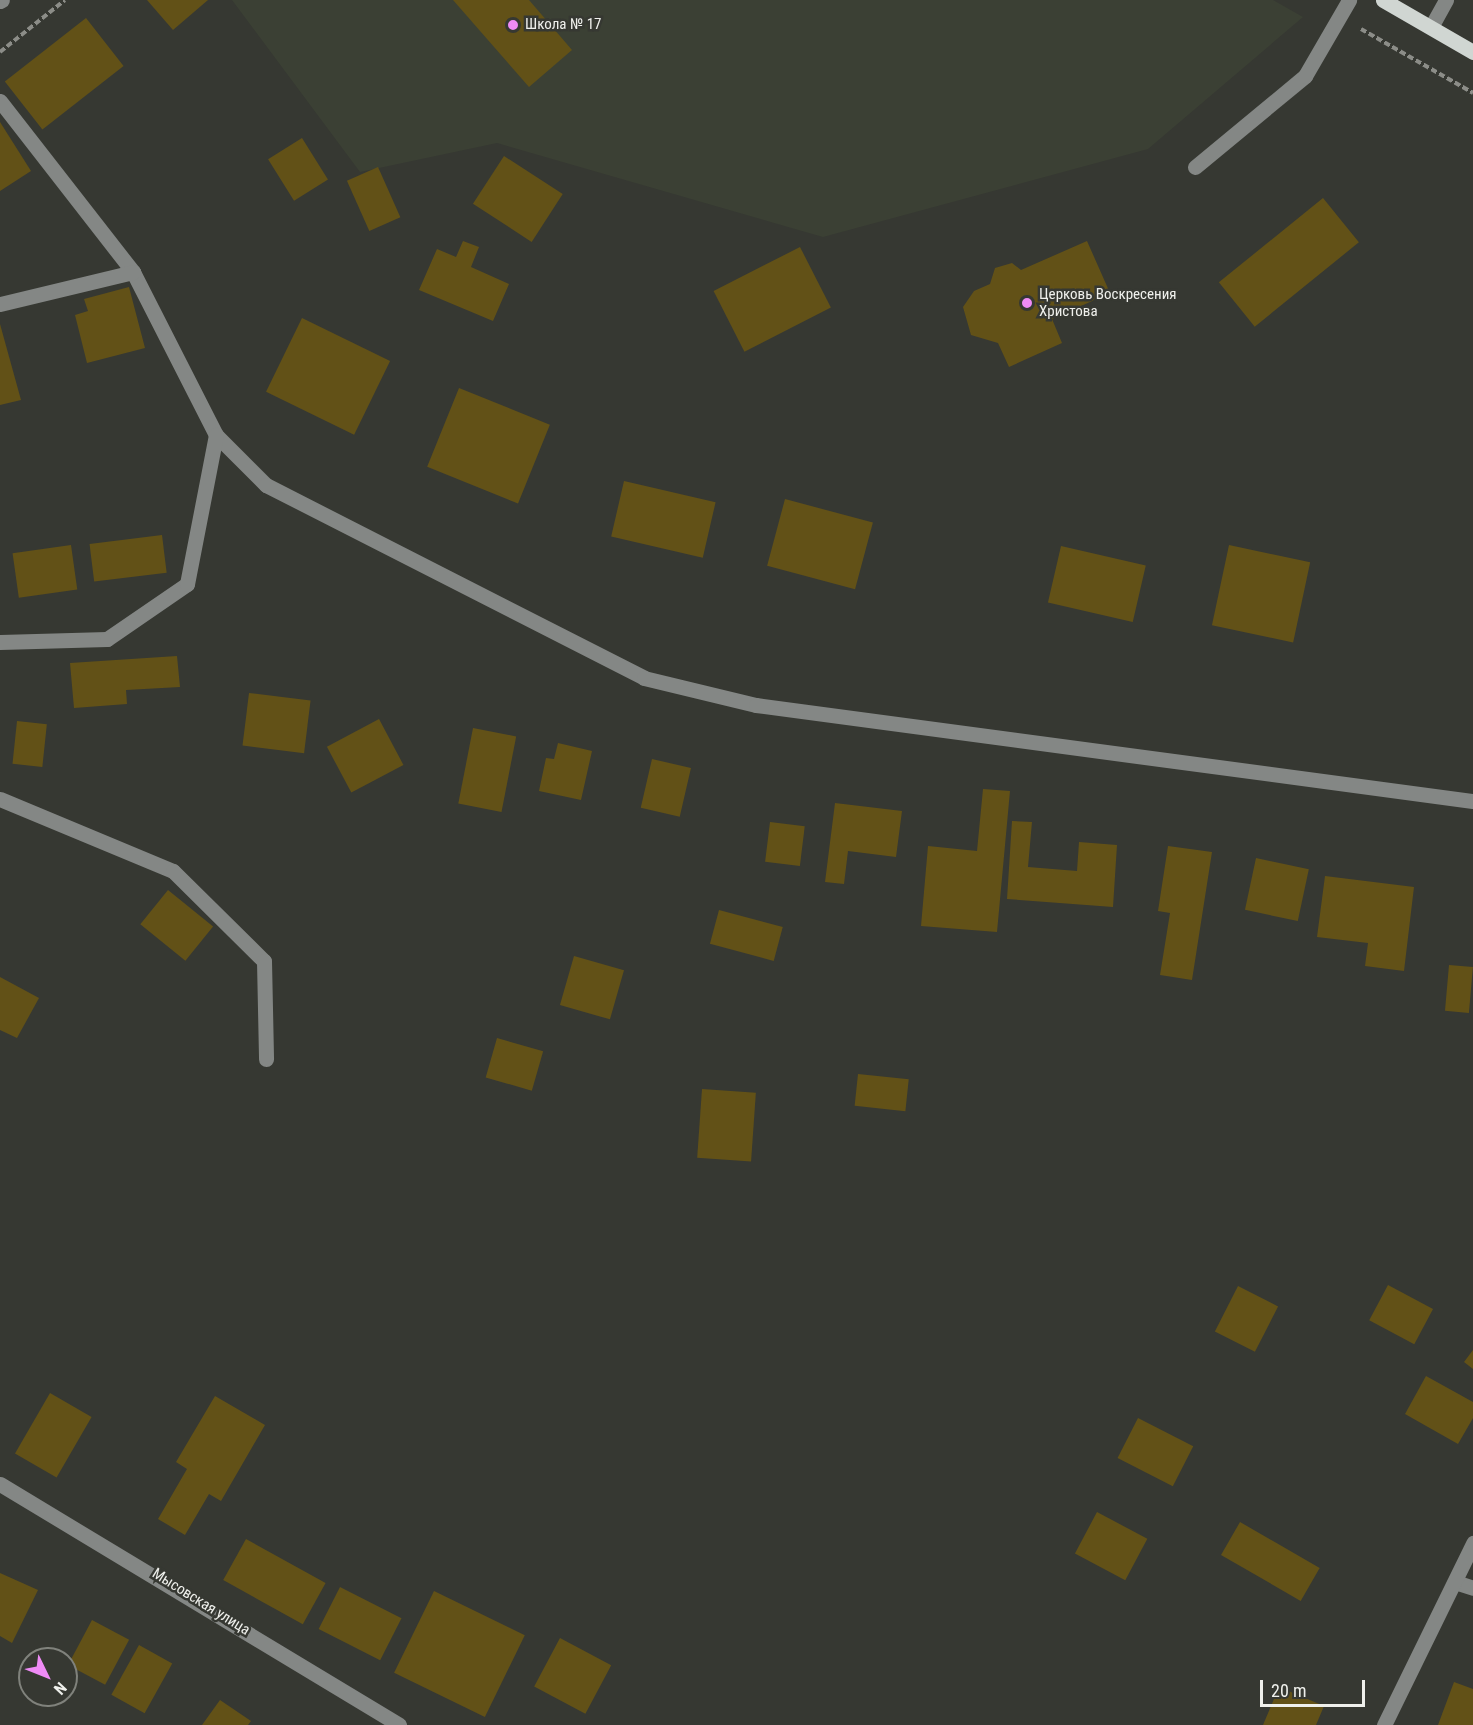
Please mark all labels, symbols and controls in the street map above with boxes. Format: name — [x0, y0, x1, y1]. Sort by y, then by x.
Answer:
place label: Школа № 17 — [525, 16, 602, 34]
marker: Школа № 17 — [506, 18, 520, 32]
place label: Церковь Воскресения Христова — [1039, 285, 1177, 320]
marker: Церковь Воскресения Христова — [1020, 296, 1034, 310]
street label: Мысовская улица — [149, 1565, 253, 1639]
north arrow — [18, 1647, 78, 1707]
scale bar — [1263, 1668, 1368, 1706]
text: N — [50, 1678, 70, 1698]
text: 20 m — [1271, 1680, 1306, 1701]

